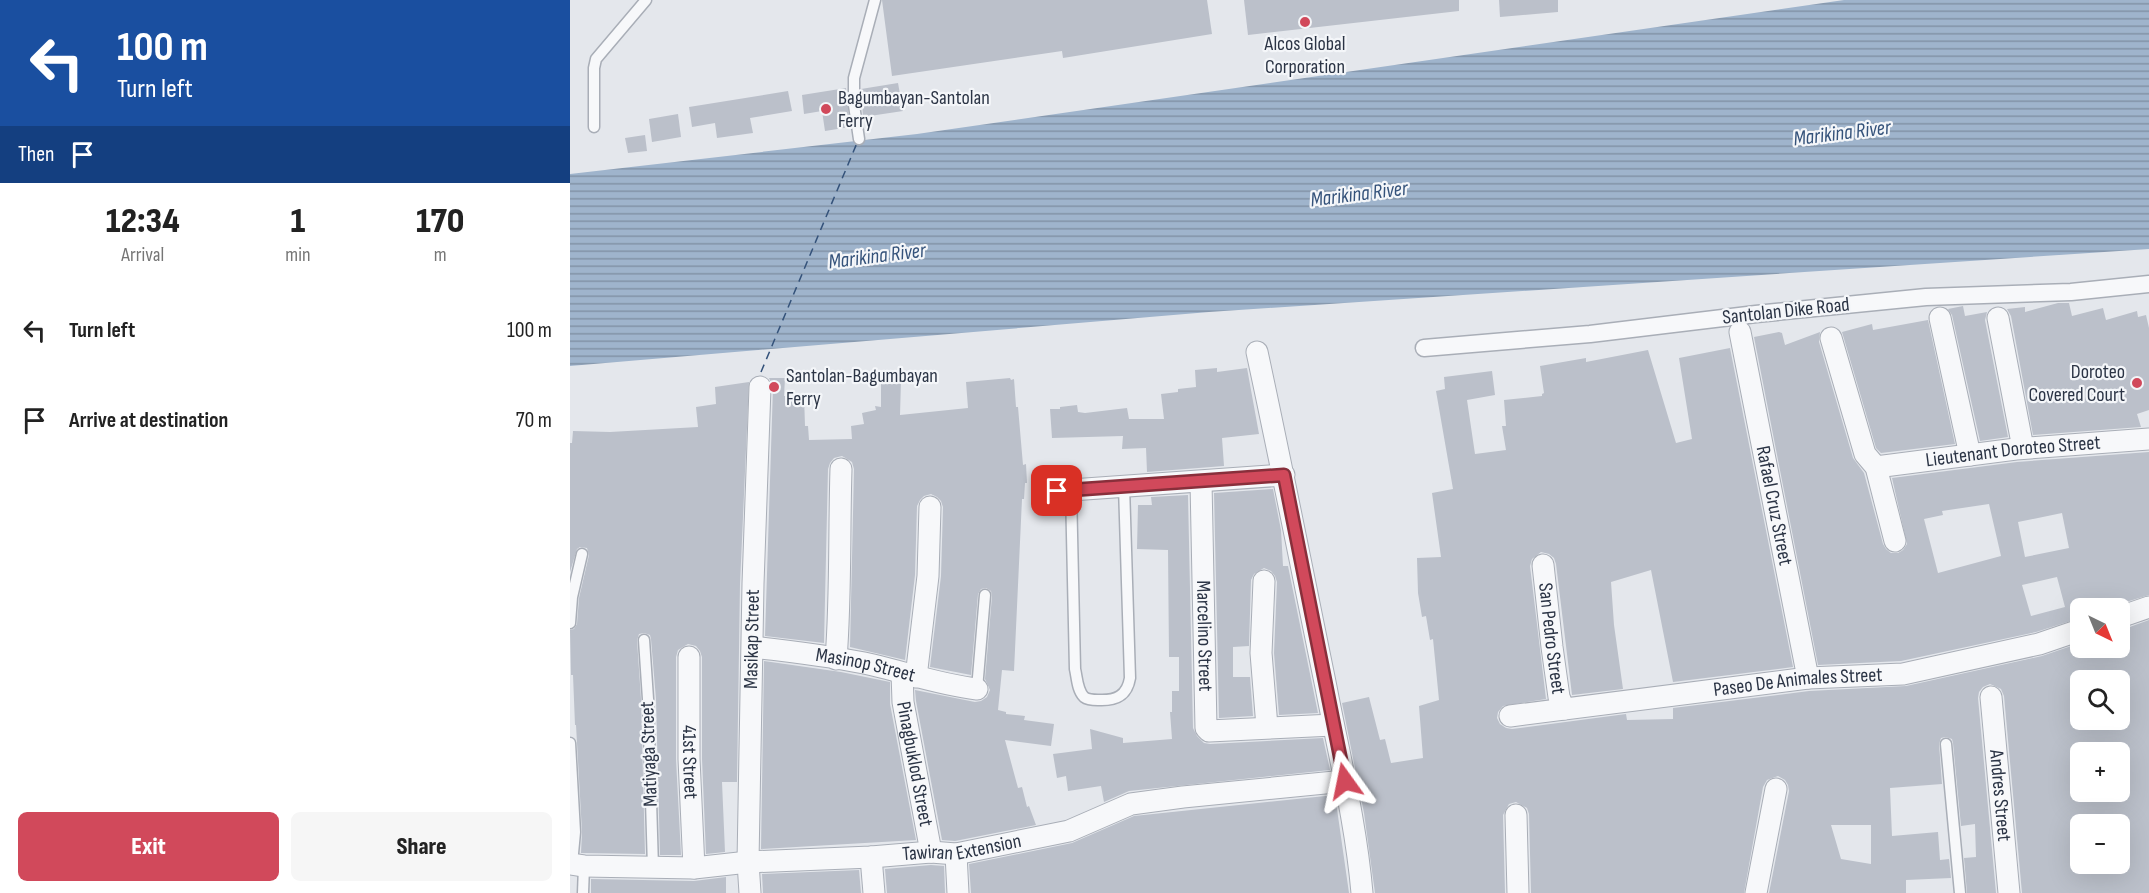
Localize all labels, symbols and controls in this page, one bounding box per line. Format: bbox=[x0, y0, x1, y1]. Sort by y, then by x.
marker: Alcos Global Corporation bbox=[1298, 15, 1312, 29]
text: 100 m bbox=[117, 22, 208, 73]
icon: left bbox=[18, 24, 96, 102]
place label: Alcos Global Corporation bbox=[1264, 32, 1345, 79]
text: Turn left bbox=[117, 73, 193, 105]
place label: Bagumbayan-Santolan Ferry bbox=[838, 86, 990, 133]
marker: Bagumbayan-Santolan Ferry bbox=[819, 102, 833, 116]
water label: Marikina River bbox=[1792, 114, 1893, 151]
icon: arrive bbox=[66, 138, 99, 171]
text: Then bbox=[18, 141, 54, 168]
water label: Marikina River bbox=[1309, 175, 1410, 212]
text: 12:34 bbox=[106, 200, 180, 243]
text: 1 bbox=[291, 200, 305, 243]
text: 170 bbox=[416, 200, 464, 243]
water label: Marikina River bbox=[827, 237, 928, 274]
text: Arrival bbox=[121, 243, 164, 267]
text: min bbox=[285, 243, 310, 267]
text: m bbox=[434, 243, 447, 267]
street label: Santolan Dike Road bbox=[1721, 292, 1851, 330]
icon: left bbox=[18, 314, 51, 347]
text: Turn left bbox=[69, 317, 135, 344]
text: 100 m bbox=[507, 317, 552, 344]
place label: Doroteo Covered Court bbox=[2028, 360, 2125, 407]
place label: Santolan-Bagumbayan Ferry bbox=[786, 364, 938, 411]
marker: Doroteo Covered Court bbox=[2130, 376, 2144, 390]
marker: Santolan-Bagumbayan Ferry bbox=[767, 380, 781, 394]
icon: arrive bbox=[18, 404, 51, 437]
text: Arrive at destination bbox=[69, 407, 228, 434]
text: 70 m bbox=[516, 407, 552, 434]
street label: Lieutenant Doroteo Street bbox=[1924, 431, 2101, 472]
street label: Rafael Cruz Street bbox=[1751, 444, 1798, 567]
pin bbox=[1031, 465, 1082, 516]
icon: arrive bbox=[1040, 474, 1073, 507]
street label: Marcelino Street bbox=[1191, 580, 1217, 692]
street label: San Pedro Street bbox=[1533, 582, 1570, 696]
street label: Masikap Street bbox=[739, 589, 765, 689]
north arrow bbox=[2070, 598, 2130, 658]
map controls bbox=[2070, 598, 2130, 874]
street label: Masinop Street bbox=[814, 643, 918, 688]
street label: Paseo De Animales Street bbox=[1712, 663, 1883, 702]
button: search bbox=[2070, 670, 2130, 730]
street label: Pinagbuklod Street bbox=[891, 699, 938, 828]
street label: Matiyaga Street bbox=[635, 701, 663, 807]
street label: 41st Street bbox=[677, 725, 703, 800]
button: + bbox=[2070, 742, 2130, 802]
street label: Andres Street bbox=[1984, 748, 2016, 842]
position arrow bbox=[1313, 749, 1377, 813]
button: Exit bbox=[18, 812, 279, 881]
button: Share bbox=[291, 812, 552, 881]
button: − bbox=[2070, 814, 2130, 874]
street label: Tawiran Extension bbox=[901, 829, 1023, 866]

